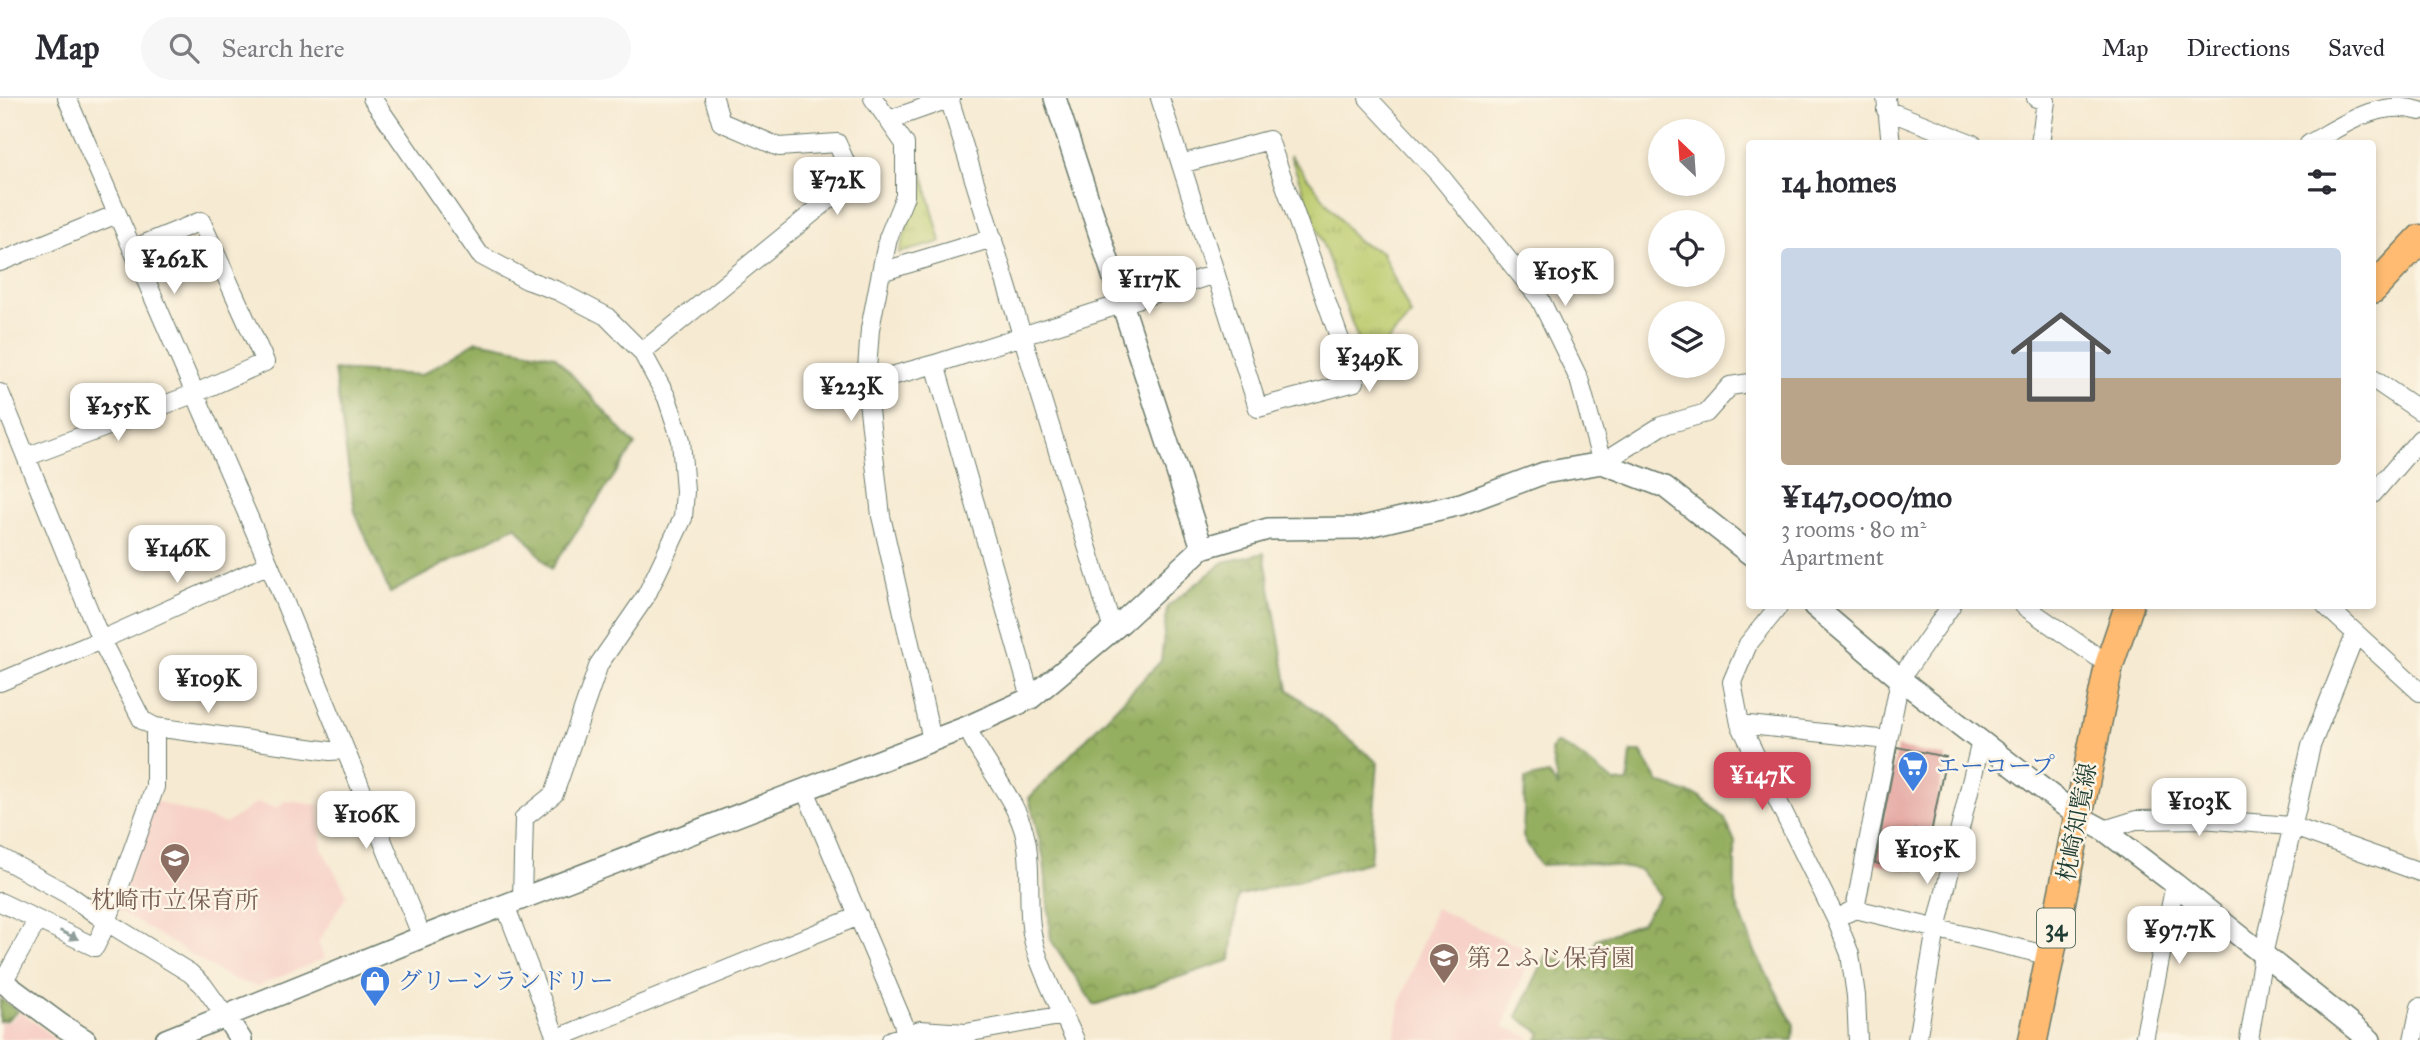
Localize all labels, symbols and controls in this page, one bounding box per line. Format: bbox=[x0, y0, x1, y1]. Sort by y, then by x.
search box bbox=[141, 17, 631, 80]
text: Map bbox=[35, 28, 99, 68]
icon: search bbox=[165, 29, 203, 67]
text: Search here bbox=[221, 32, 345, 64]
text: Map bbox=[2102, 33, 2149, 63]
text: Directions bbox=[2187, 33, 2290, 63]
text: Saved bbox=[2328, 33, 2385, 63]
north arrow bbox=[1648, 119, 1726, 196]
map controls bbox=[1648, 119, 1725, 378]
pin: ¥72K bbox=[796, 158, 878, 217]
icon: filters bbox=[2303, 163, 2341, 201]
text: 14 homes bbox=[1781, 164, 1896, 200]
text: ¥72K bbox=[809, 166, 865, 194]
button: locate bbox=[1648, 210, 1725, 287]
pin: ¥262K bbox=[125, 236, 223, 296]
text: ¥262K bbox=[141, 245, 207, 273]
pin: ¥105K bbox=[1516, 248, 1614, 308]
pin: ¥117K bbox=[1100, 256, 1198, 316]
text: ¥105K bbox=[1533, 257, 1597, 285]
text: ¥117K bbox=[1118, 265, 1180, 293]
icon: home bbox=[1998, 294, 2124, 420]
button: layers bbox=[1648, 301, 1725, 378]
pin: ¥349K bbox=[1320, 334, 1418, 394]
text: ¥349K bbox=[1336, 343, 1402, 371]
pin: ¥223K bbox=[802, 364, 900, 423]
text: ¥223K bbox=[819, 372, 883, 400]
pin: ¥255K bbox=[69, 384, 167, 443]
text: ¥255K bbox=[86, 392, 150, 420]
text: ¥147,000/mo bbox=[1781, 479, 1952, 515]
text: 3 rooms · 80 m² bbox=[1781, 515, 1926, 543]
pin: ¥146K bbox=[128, 526, 226, 585]
text: ¥146K bbox=[144, 534, 210, 562]
text: Apartment bbox=[1781, 543, 1884, 571]
pin: ¥109K bbox=[159, 656, 257, 715]
text: ¥109K bbox=[175, 664, 241, 692]
supermarket icon: エーコープ bbox=[1896, 749, 1930, 793]
place label: エーコープ bbox=[1936, 751, 2055, 781]
pin: ¥147K bbox=[1713, 752, 1811, 812]
street label: 枕崎知覧線 bbox=[2051, 760, 2103, 884]
text: ¥147K bbox=[1730, 761, 1794, 789]
pin: ¥103K bbox=[2150, 778, 2248, 838]
text: ¥103K bbox=[2168, 787, 2231, 815]
pin: ¥106K bbox=[317, 792, 415, 851]
text: ¥106K bbox=[333, 800, 399, 828]
pin: ¥105K bbox=[1878, 826, 1976, 886]
text: ¥105K bbox=[1895, 835, 1959, 863]
school or university icon: 枕崎市立保育所 bbox=[158, 841, 192, 885]
place label: 枕崎市立保育所 bbox=[91, 885, 259, 915]
pin: ¥97.7K bbox=[2122, 906, 2236, 966]
road number: 34 bbox=[2037, 908, 2075, 948]
text: ¥97.7K bbox=[2143, 915, 2215, 943]
one-way arrow bbox=[59, 930, 80, 941]
school or university icon: 第２ふじ保育園 bbox=[1427, 941, 1461, 985]
place label: 第２ふじ保育園 bbox=[1467, 943, 1635, 973]
shop icon: グリーンランドリー bbox=[358, 964, 392, 1008]
place label: グリーンランドリー bbox=[398, 966, 614, 996]

